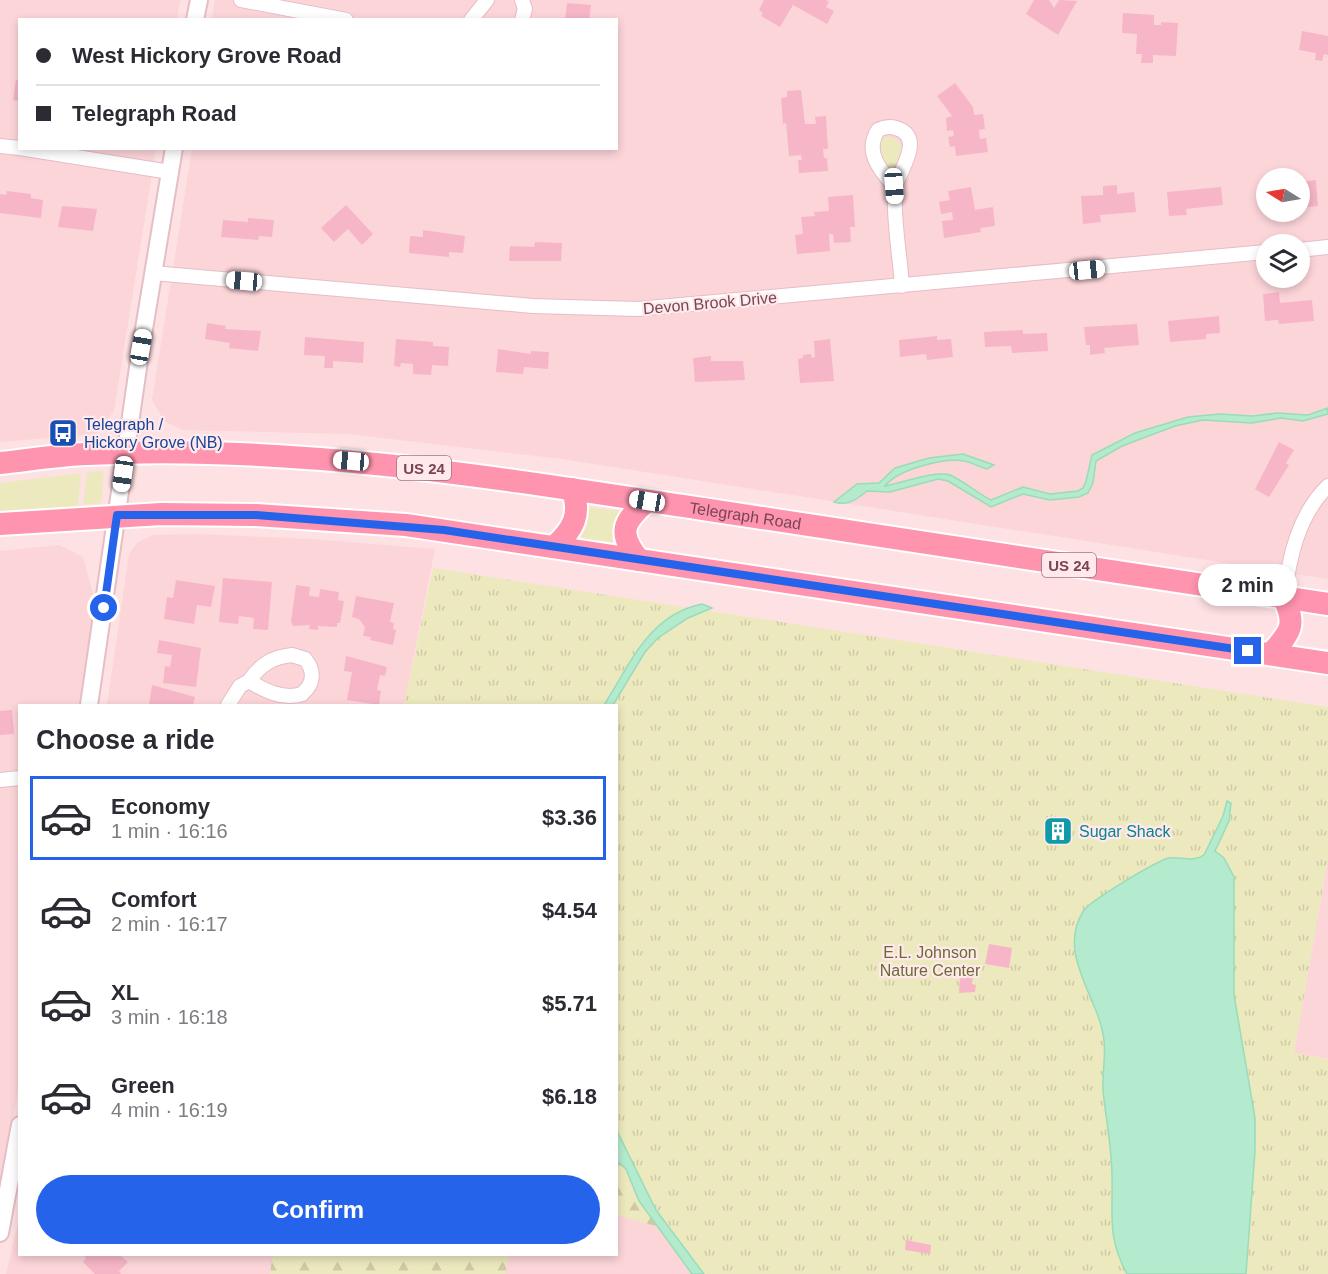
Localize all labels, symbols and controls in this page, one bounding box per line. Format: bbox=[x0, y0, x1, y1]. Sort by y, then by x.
text: West Hickory Grove Road bbox=[72, 43, 342, 68]
text: Telegraph Road bbox=[72, 101, 237, 126]
car bbox=[884, 167, 904, 205]
north arrow bbox=[1256, 168, 1310, 222]
map controls bbox=[1256, 168, 1310, 288]
button: layers bbox=[1256, 234, 1310, 288]
car bbox=[1068, 259, 1106, 281]
car bbox=[225, 270, 263, 292]
street label: Devon Brook Drive bbox=[642, 289, 778, 317]
car bbox=[129, 328, 153, 366]
place label: Telegraph / Hickory Grove (NB) bbox=[84, 416, 223, 451]
bus stop icon: Telegraph / Hickory Grove (NB) bbox=[47, 417, 79, 449]
car bbox=[332, 450, 370, 472]
car bbox=[112, 455, 134, 493]
road number: US 24 bbox=[397, 456, 451, 480]
car bbox=[628, 489, 666, 513]
street label: Telegraph Road bbox=[688, 499, 803, 532]
road number: US 24 bbox=[1042, 553, 1096, 577]
callout: 2 min bbox=[1198, 564, 1298, 606]
text: 2 min bbox=[1221, 574, 1274, 596]
route start bbox=[90, 594, 117, 621]
route end bbox=[1234, 637, 1261, 664]
text: Choose a ride bbox=[36, 725, 215, 755]
icon: car bbox=[39, 791, 93, 845]
text: Economy bbox=[111, 794, 210, 819]
text: $3.36 bbox=[542, 805, 597, 830]
building icon: Sugar Shack bbox=[1042, 815, 1074, 847]
text: 1 min · 16:16 bbox=[111, 820, 228, 842]
place label: Sugar Shack bbox=[1079, 823, 1172, 840]
icon: car bbox=[39, 884, 93, 938]
text: Comfort bbox=[111, 887, 197, 912]
text: $4.54 bbox=[542, 898, 597, 923]
text: 2 min · 16:17 bbox=[111, 913, 228, 935]
park label: E.L. Johnson Nature Center bbox=[880, 944, 981, 979]
icon: car bbox=[39, 977, 93, 1031]
text: XL bbox=[111, 980, 139, 1005]
text: $5.71 bbox=[542, 991, 597, 1016]
text: 3 min · 16:18 bbox=[111, 1006, 228, 1028]
icon: car bbox=[39, 1070, 93, 1124]
text: Green bbox=[111, 1073, 175, 1098]
text: $6.18 bbox=[542, 1084, 597, 1109]
text: 4 min · 16:19 bbox=[111, 1099, 228, 1121]
button: Confirm bbox=[36, 1175, 600, 1244]

